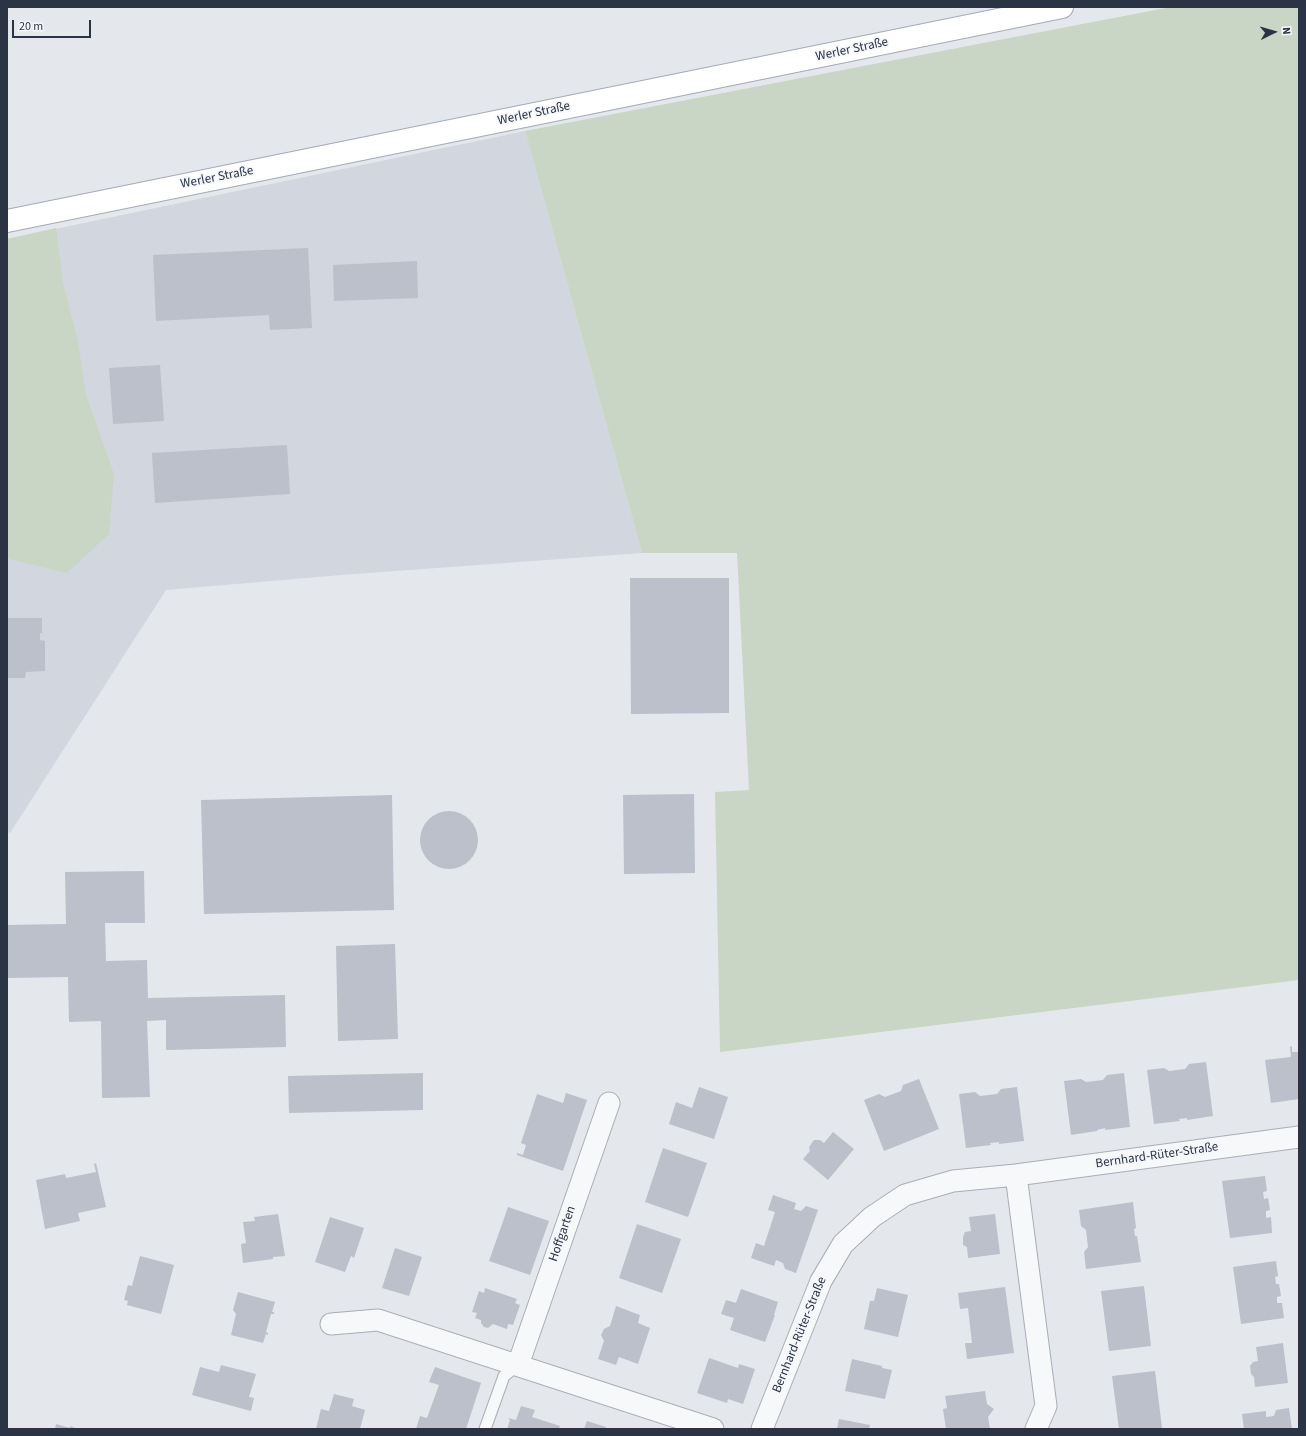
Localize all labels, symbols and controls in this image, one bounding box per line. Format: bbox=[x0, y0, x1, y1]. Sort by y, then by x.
scale bar bbox=[14, 12, 93, 38]
north arrow bbox=[1254, 12, 1294, 52]
text: 20 m bbox=[19, 18, 43, 35]
text: N bbox=[1279, 27, 1294, 35]
street label: Werler Straße bbox=[814, 35, 890, 65]
street label: Werler Straße bbox=[496, 99, 572, 129]
street label: Werler Straße bbox=[179, 163, 255, 193]
street label: Bernhard-Rüter-Straße bbox=[1095, 1140, 1219, 1172]
street label: Hoffgarten bbox=[546, 1204, 580, 1264]
street label: Bernhard-Rüter-Straße bbox=[770, 1275, 830, 1395]

